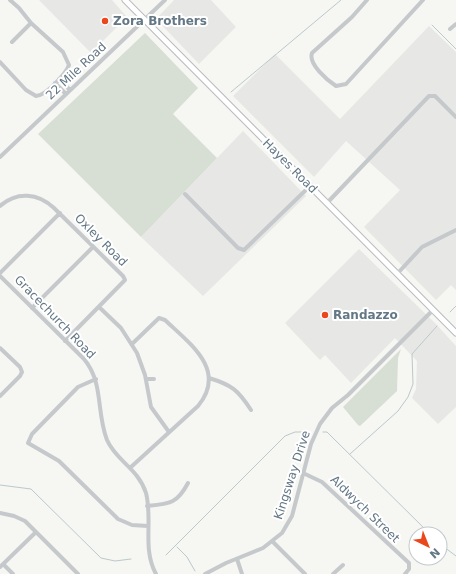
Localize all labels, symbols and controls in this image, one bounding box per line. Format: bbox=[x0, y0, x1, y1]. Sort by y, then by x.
place label: Zora Brothers bbox=[113, 14, 207, 28]
marker: Zora Brothers bbox=[100, 16, 110, 26]
street label: 22 Mile Road bbox=[43, 39, 109, 103]
street label: Hayes Road bbox=[260, 136, 320, 196]
street label: Oxley Road bbox=[72, 211, 130, 269]
street label: Gracechurch Road bbox=[12, 273, 98, 361]
place label: Randazzo bbox=[333, 308, 398, 322]
marker: Randazzo bbox=[320, 310, 330, 320]
street label: Kingsway Drive bbox=[271, 429, 313, 521]
street label: Aldwych Street bbox=[328, 473, 403, 546]
north arrow bbox=[408, 526, 448, 566]
text: N bbox=[427, 545, 442, 561]

